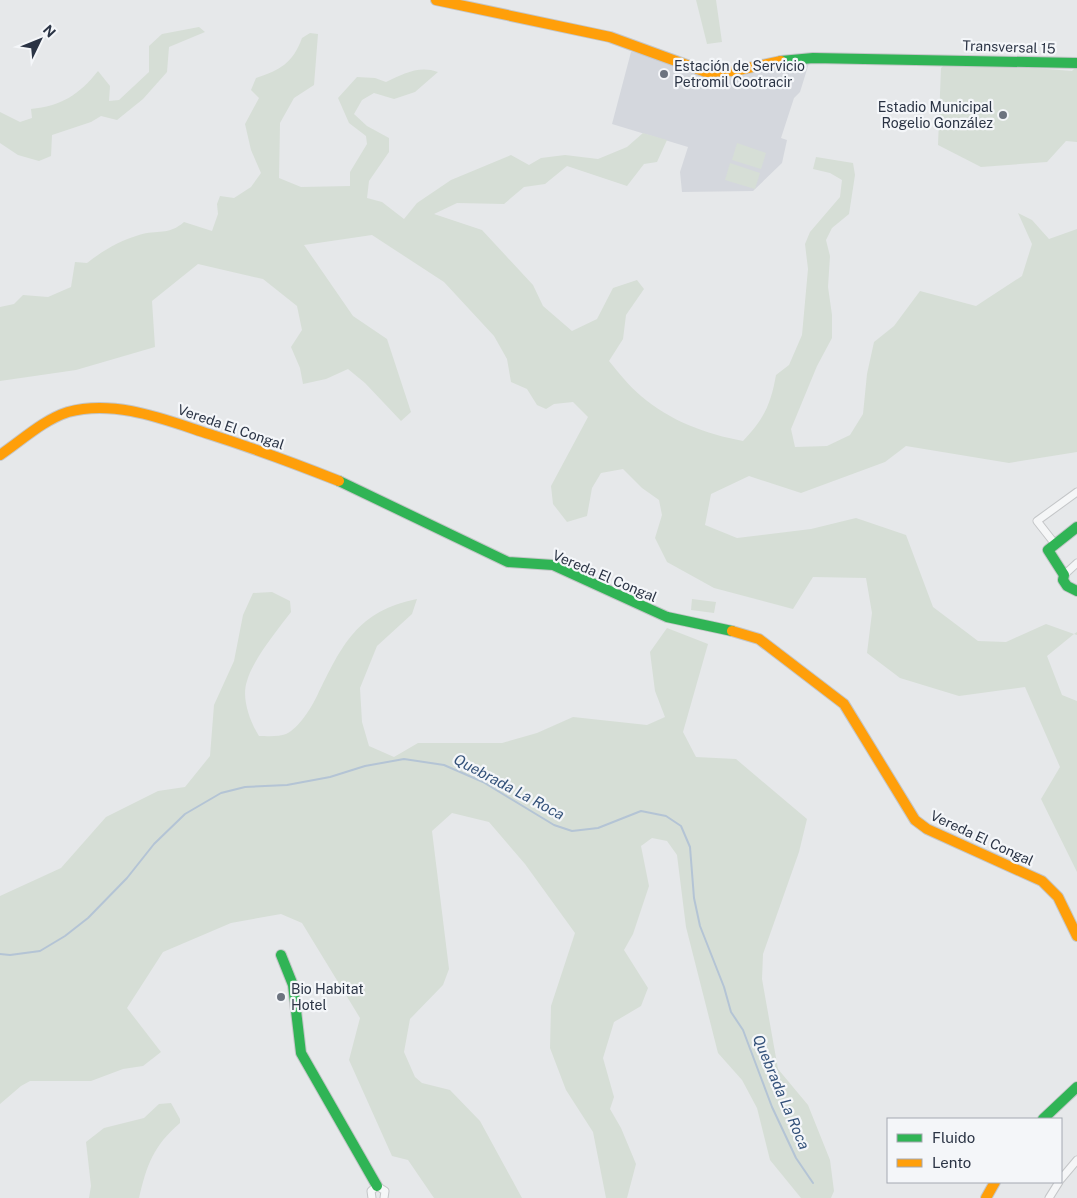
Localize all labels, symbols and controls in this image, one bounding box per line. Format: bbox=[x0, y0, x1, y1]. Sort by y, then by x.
north arrow bbox=[15, 15, 65, 65]
text: N bbox=[40, 22, 59, 41]
street label: Transversal 15 bbox=[962, 37, 1056, 57]
place label: Estación de Servicio Petromil Cootracir bbox=[674, 58, 805, 90]
marker: Estación de Servicio Petromil Cootracir bbox=[658, 68, 670, 80]
place label: Estadio Municipal Rogelio González bbox=[878, 99, 993, 131]
marker: Estadio Municipal Rogelio González bbox=[997, 109, 1009, 121]
street label: Vereda El Congal bbox=[176, 401, 286, 453]
street label: Vereda El Congal bbox=[550, 547, 660, 605]
water label: Quebrada La Roca bbox=[451, 750, 567, 823]
street label: Vereda El Congal bbox=[928, 807, 1036, 869]
place label: Bio Habitat Hotel bbox=[291, 981, 364, 1013]
marker: Bio Habitat Hotel bbox=[275, 991, 287, 1003]
water label: Quebrada La Roca bbox=[750, 1032, 813, 1152]
legend bbox=[887, 1118, 1062, 1183]
text: Fluido bbox=[932, 1129, 975, 1146]
text: Lento bbox=[932, 1154, 971, 1171]

